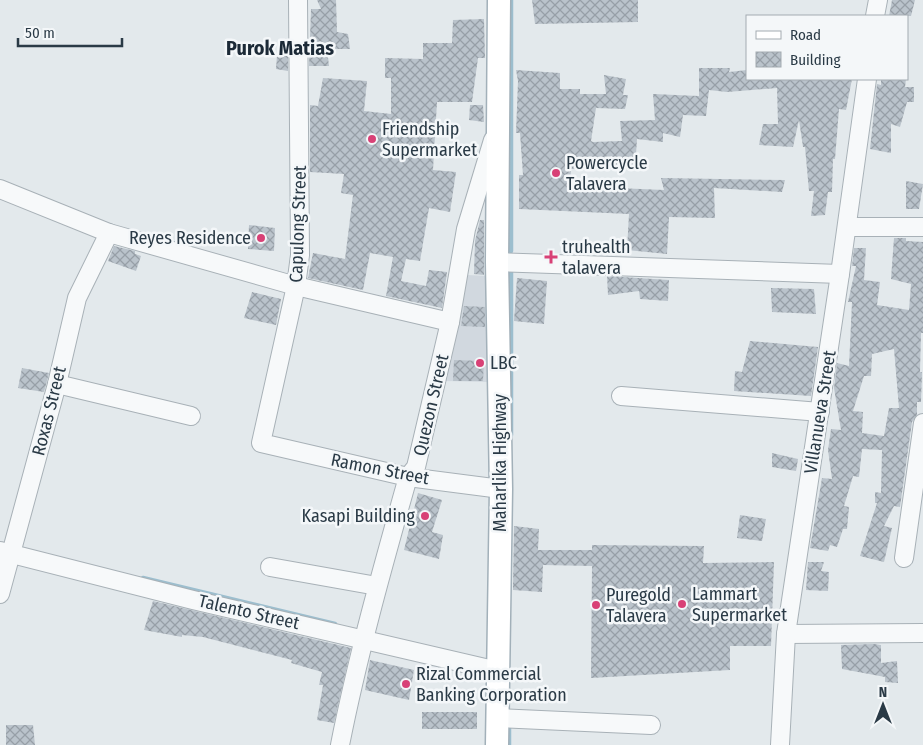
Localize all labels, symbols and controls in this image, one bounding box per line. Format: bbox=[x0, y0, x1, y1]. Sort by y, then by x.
scale bar bbox=[18, 15, 121, 47]
legend bbox=[746, 15, 908, 80]
text: 50 m bbox=[25, 24, 55, 42]
text: Road bbox=[790, 26, 821, 44]
district label: Purok Matias bbox=[226, 36, 334, 60]
text: Building bbox=[790, 51, 841, 69]
place label: Friendship Supermarket bbox=[382, 118, 477, 161]
marker: Friendship Supermarket bbox=[366, 133, 378, 145]
place label: Powercycle Talavera bbox=[566, 152, 648, 195]
street label: Capulong Street bbox=[285, 165, 311, 283]
marker: Powercycle Talavera bbox=[550, 167, 562, 179]
place label: Reyes Residence bbox=[129, 227, 251, 249]
marker: Reyes Residence bbox=[255, 232, 267, 244]
place label: truhealth talavera bbox=[562, 236, 631, 279]
marker: truhealth talavera bbox=[544, 250, 558, 264]
street label: Villanueva Street bbox=[799, 349, 841, 475]
street label: Quezon Street bbox=[409, 352, 453, 458]
place label: LBC bbox=[490, 352, 517, 374]
marker: LBC bbox=[474, 357, 486, 369]
street label: Roxas Street bbox=[27, 364, 71, 458]
street label: Maharlika Highway bbox=[489, 394, 511, 532]
street label: Ramon Street bbox=[329, 449, 431, 489]
place label: Kasapi Building bbox=[302, 505, 416, 527]
marker: Kasapi Building bbox=[419, 510, 431, 522]
place label: Lammart Supermarket bbox=[692, 583, 787, 626]
place label: Puregold Talavera bbox=[606, 584, 671, 627]
street label: Talento Street bbox=[196, 590, 302, 634]
marker: Lammart Supermarket bbox=[676, 598, 688, 610]
marker: Puregold Talavera bbox=[590, 599, 602, 611]
place label: Rizal Commercial Banking Corporation bbox=[416, 663, 567, 706]
marker: Rizal Commercial Banking Corporation bbox=[400, 678, 412, 690]
north arrow bbox=[858, 680, 908, 730]
text: N bbox=[879, 684, 887, 701]

